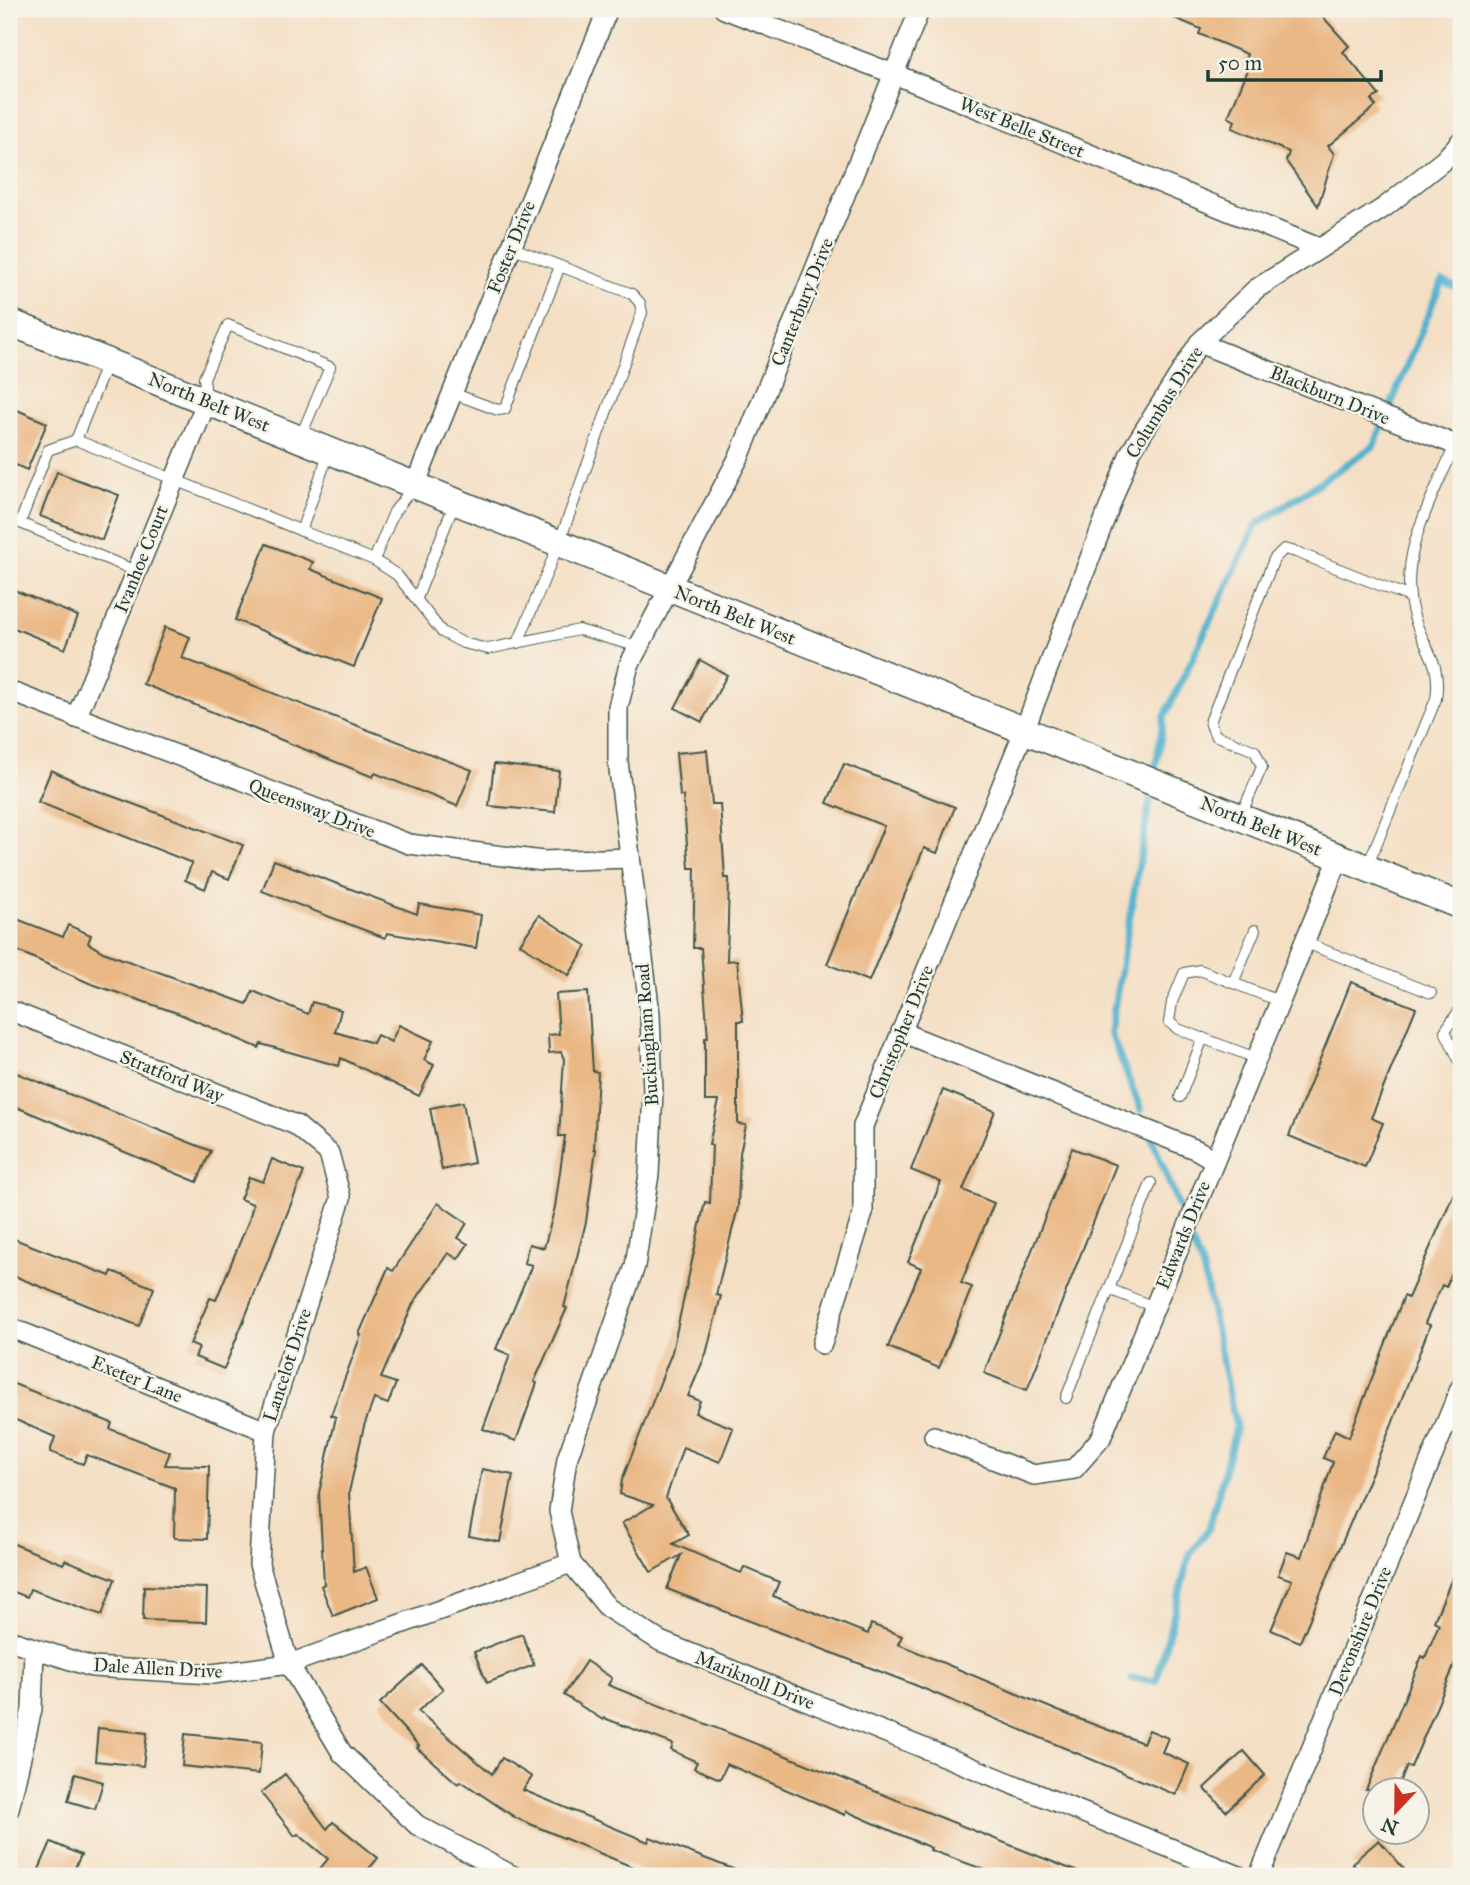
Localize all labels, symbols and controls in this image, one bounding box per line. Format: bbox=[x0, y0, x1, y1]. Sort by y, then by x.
scale bar bbox=[1208, 38, 1381, 82]
text: 50 m bbox=[1218, 50, 1263, 76]
street label: West Belle Street bbox=[956, 91, 1088, 163]
street label: Foster Drive bbox=[482, 197, 540, 297]
street label: Canterbury Drive bbox=[766, 234, 838, 369]
street label: Columbus Drive bbox=[1120, 342, 1208, 462]
street label: Blackburn Drive bbox=[1267, 360, 1393, 430]
street label: North Belt West bbox=[145, 367, 273, 437]
street label: Ivanhoe Court bbox=[109, 502, 173, 616]
street label: North Belt West bbox=[671, 580, 799, 650]
street label: Queensway Drive bbox=[245, 773, 379, 843]
street label: North Belt West bbox=[1197, 791, 1325, 861]
street label: Buckingham Road bbox=[631, 962, 664, 1107]
street label: Christopher Drive bbox=[864, 962, 938, 1102]
street label: Stratford Way bbox=[117, 1045, 228, 1108]
street label: Edwards Drive bbox=[1151, 1177, 1215, 1293]
street label: Lancelot Drive bbox=[258, 1305, 316, 1425]
street label: Exeter Lane bbox=[88, 1350, 186, 1408]
street label: Devonshire Drive bbox=[1324, 1563, 1396, 1699]
street label: Mariknoll Drive bbox=[692, 1646, 818, 1714]
street label: Dale Allen Drive bbox=[93, 1653, 223, 1683]
north arrow bbox=[1362, 1776, 1432, 1846]
text: N bbox=[1378, 1813, 1402, 1840]

